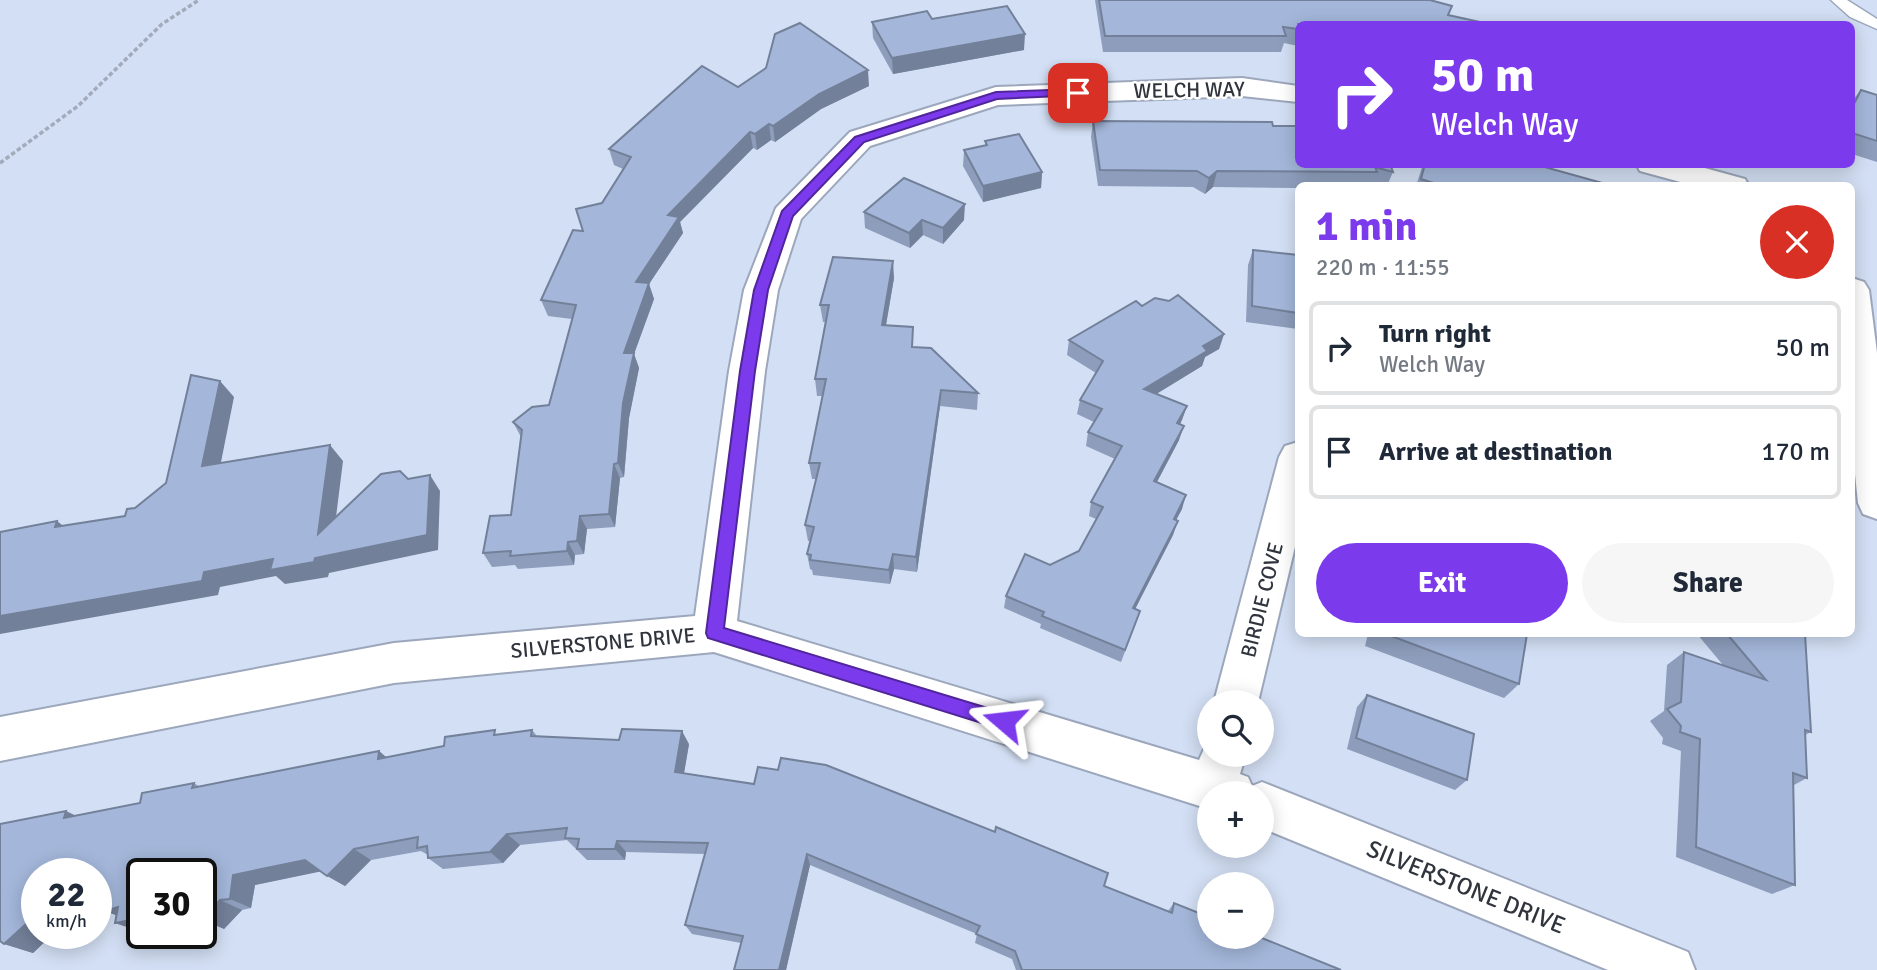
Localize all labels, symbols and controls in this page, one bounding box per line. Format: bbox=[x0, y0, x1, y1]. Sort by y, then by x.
text: 50 m bbox=[1431, 45, 1534, 105]
icon: right bbox=[1316, 49, 1407, 140]
pin bbox=[1048, 63, 1108, 123]
icon: arrive bbox=[1059, 74, 1097, 112]
street label: WELCH WAY bbox=[1133, 76, 1245, 104]
text: Welch Way bbox=[1431, 105, 1578, 144]
text: 1 min bbox=[1316, 201, 1417, 252]
button: close bbox=[1760, 205, 1834, 279]
text: 220 m · 11:55 bbox=[1316, 253, 1450, 282]
text: Turn right bbox=[1379, 318, 1491, 350]
icon: right bbox=[1320, 329, 1358, 367]
text: 50 m bbox=[1775, 332, 1830, 364]
text: Welch Way bbox=[1379, 350, 1485, 379]
icon: arrive bbox=[1320, 433, 1358, 471]
text: Arrive at destination bbox=[1379, 436, 1612, 468]
text: 170 m bbox=[1761, 436, 1830, 468]
street label: BIRDIE COVE bbox=[1235, 540, 1289, 660]
button: Exit bbox=[1316, 543, 1568, 623]
button: Share bbox=[1582, 543, 1834, 623]
street label: SILVERSTONE DRIVE bbox=[510, 622, 696, 664]
position arrow bbox=[967, 684, 1041, 758]
map controls bbox=[1197, 690, 1274, 949]
button: search bbox=[1197, 690, 1274, 767]
button: + bbox=[1197, 781, 1274, 858]
street label: SILVERSTONE DRIVE bbox=[1362, 833, 1570, 941]
speed limit sign: 30 bbox=[126, 858, 217, 949]
button: − bbox=[1197, 872, 1274, 949]
text: 22 bbox=[48, 873, 85, 916]
text: km/h bbox=[46, 910, 87, 932]

